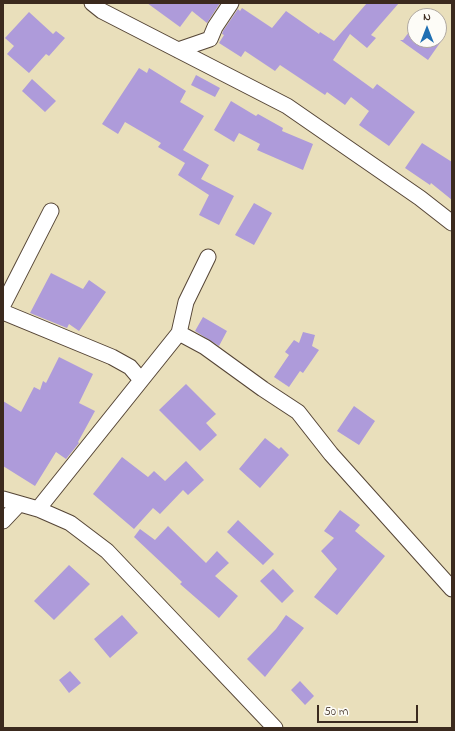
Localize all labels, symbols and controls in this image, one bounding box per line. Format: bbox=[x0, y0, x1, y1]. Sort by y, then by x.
north arrow bbox=[407, 8, 447, 48]
text: N bbox=[423, 9, 431, 25]
scale bar bbox=[319, 697, 420, 723]
text: 50 m bbox=[324, 703, 348, 721]

